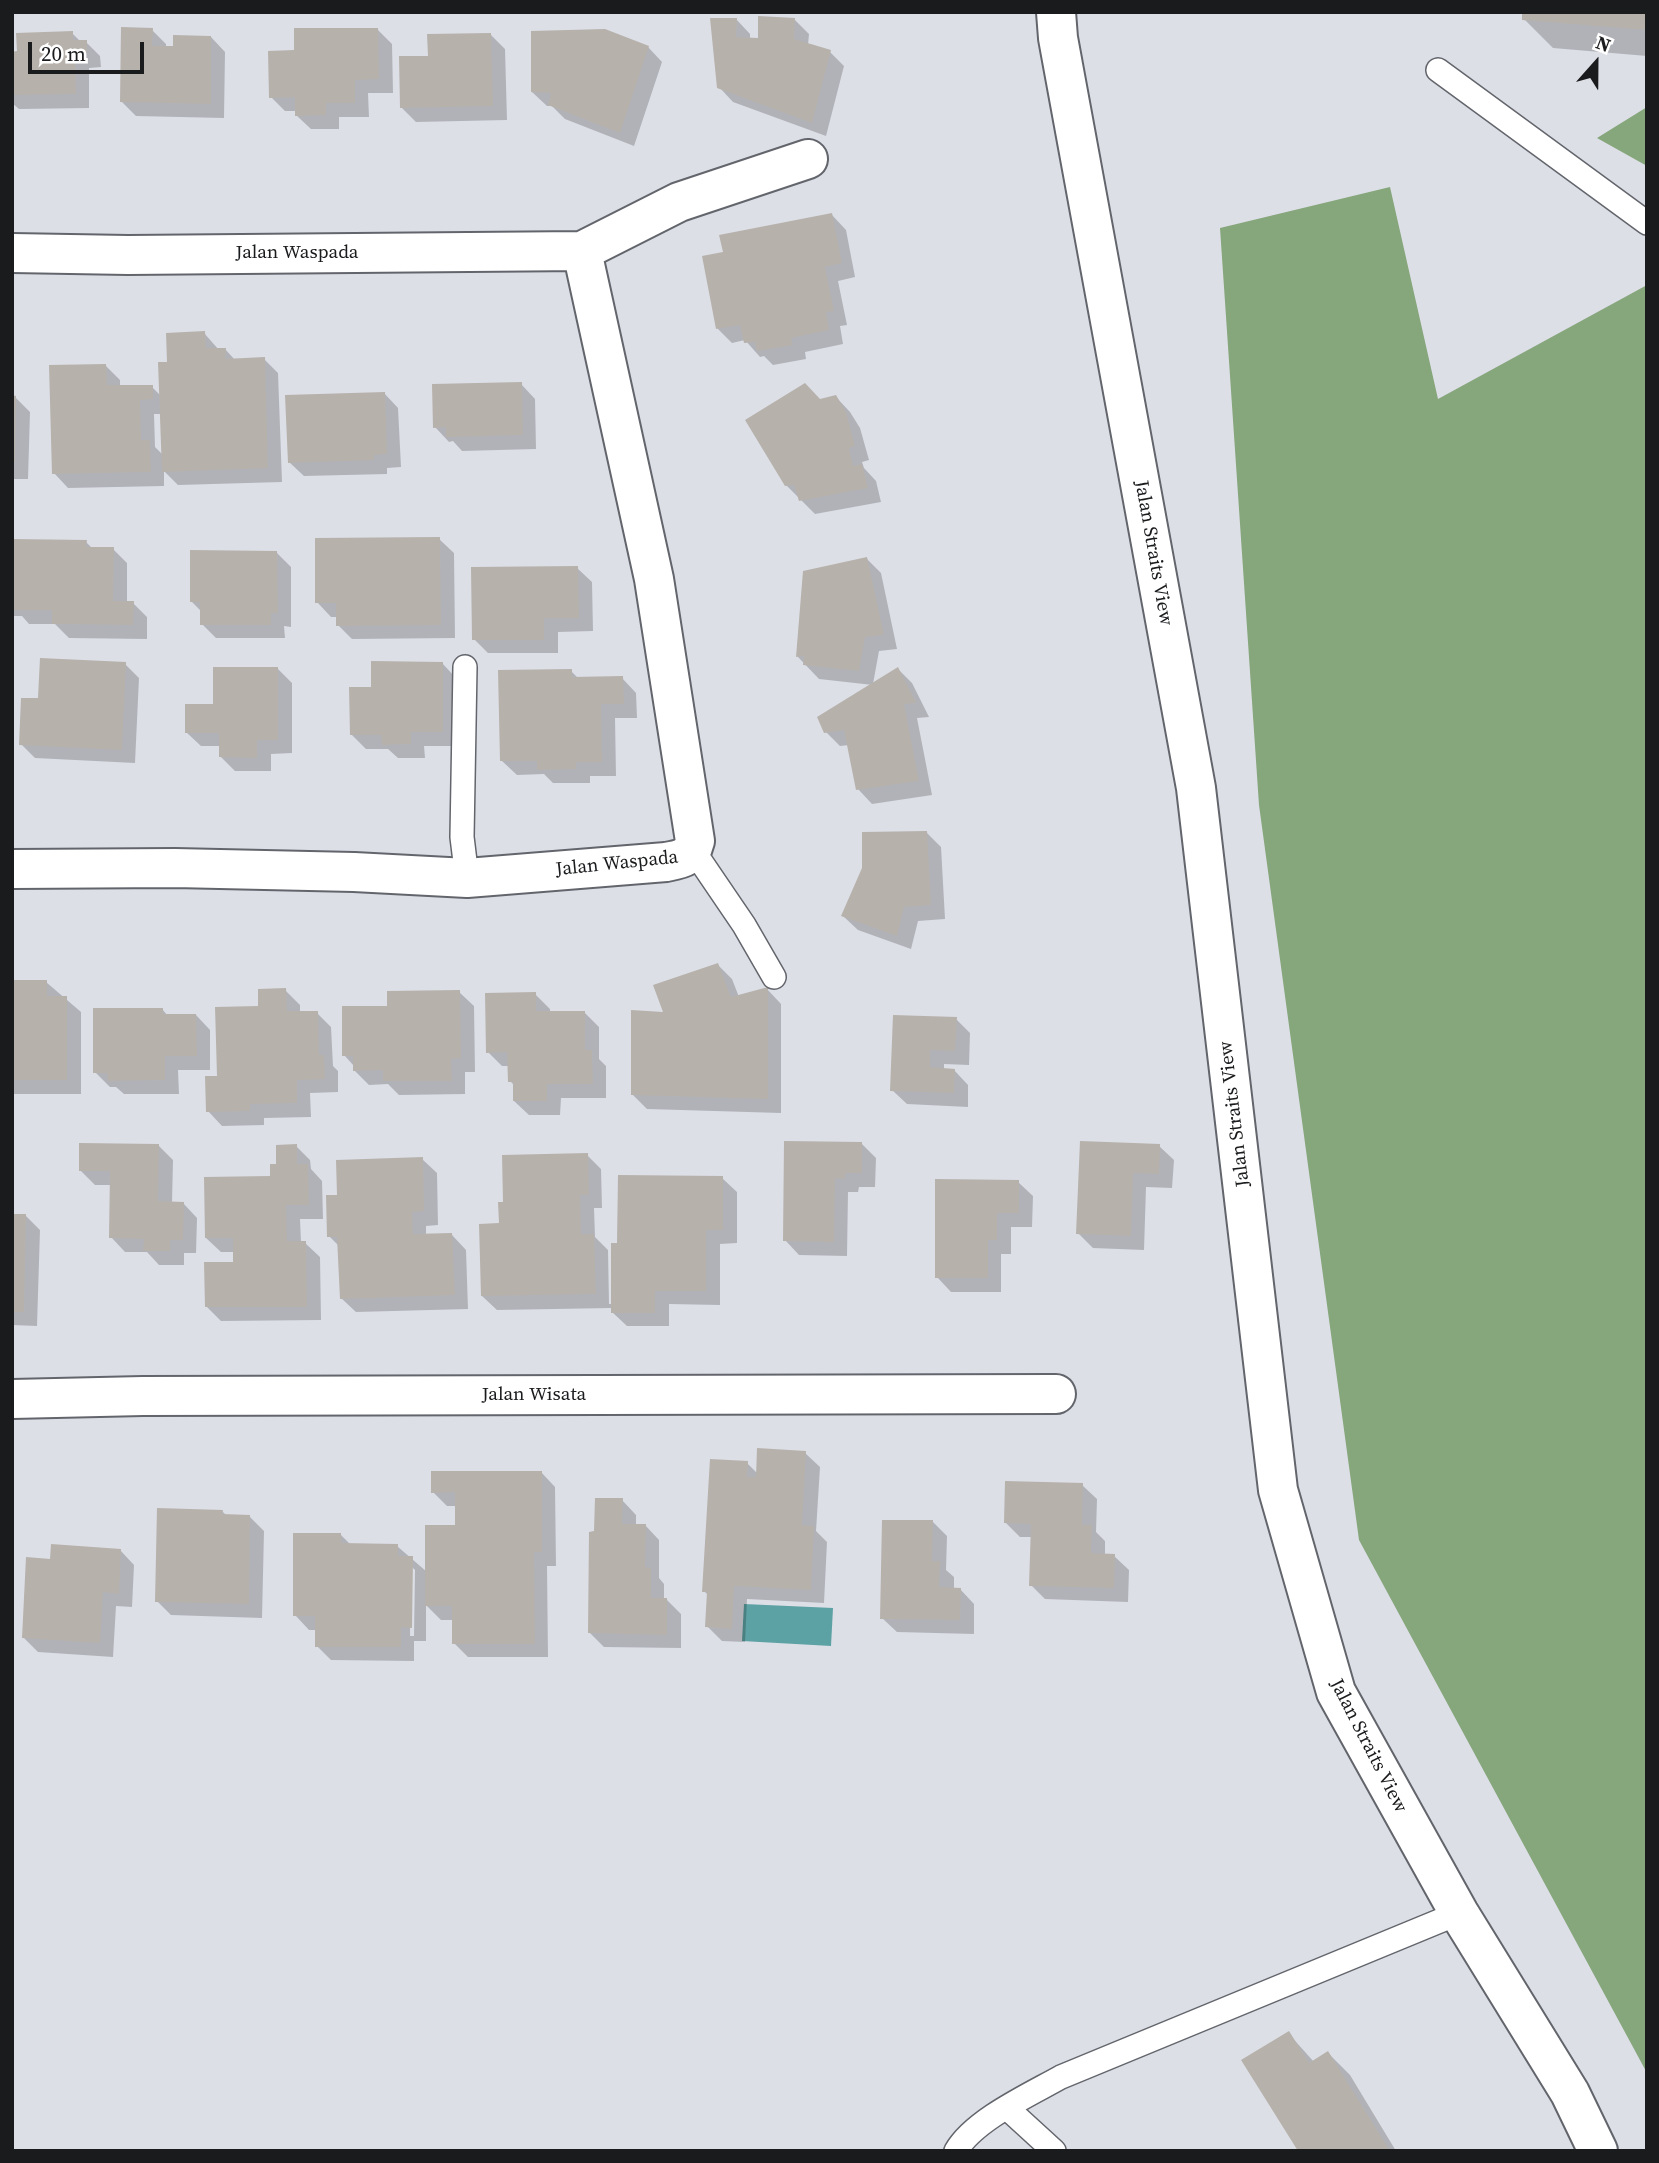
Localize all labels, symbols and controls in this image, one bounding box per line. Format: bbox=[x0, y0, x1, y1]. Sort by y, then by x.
scale bar bbox=[32, 28, 147, 72]
north arrow bbox=[1561, 28, 1631, 98]
text: N bbox=[1592, 29, 1615, 58]
text: 20 m bbox=[41, 39, 86, 68]
street label: Jalan Waspada bbox=[236, 242, 358, 264]
street label: Jalan Straits View bbox=[1129, 479, 1177, 627]
street label: Jalan Waspada bbox=[555, 846, 679, 882]
street label: Jalan Straits View bbox=[1215, 1040, 1255, 1188]
street label: Jalan Wisata bbox=[482, 1384, 586, 1406]
street label: Jalan Straits View bbox=[1324, 1675, 1412, 1817]

